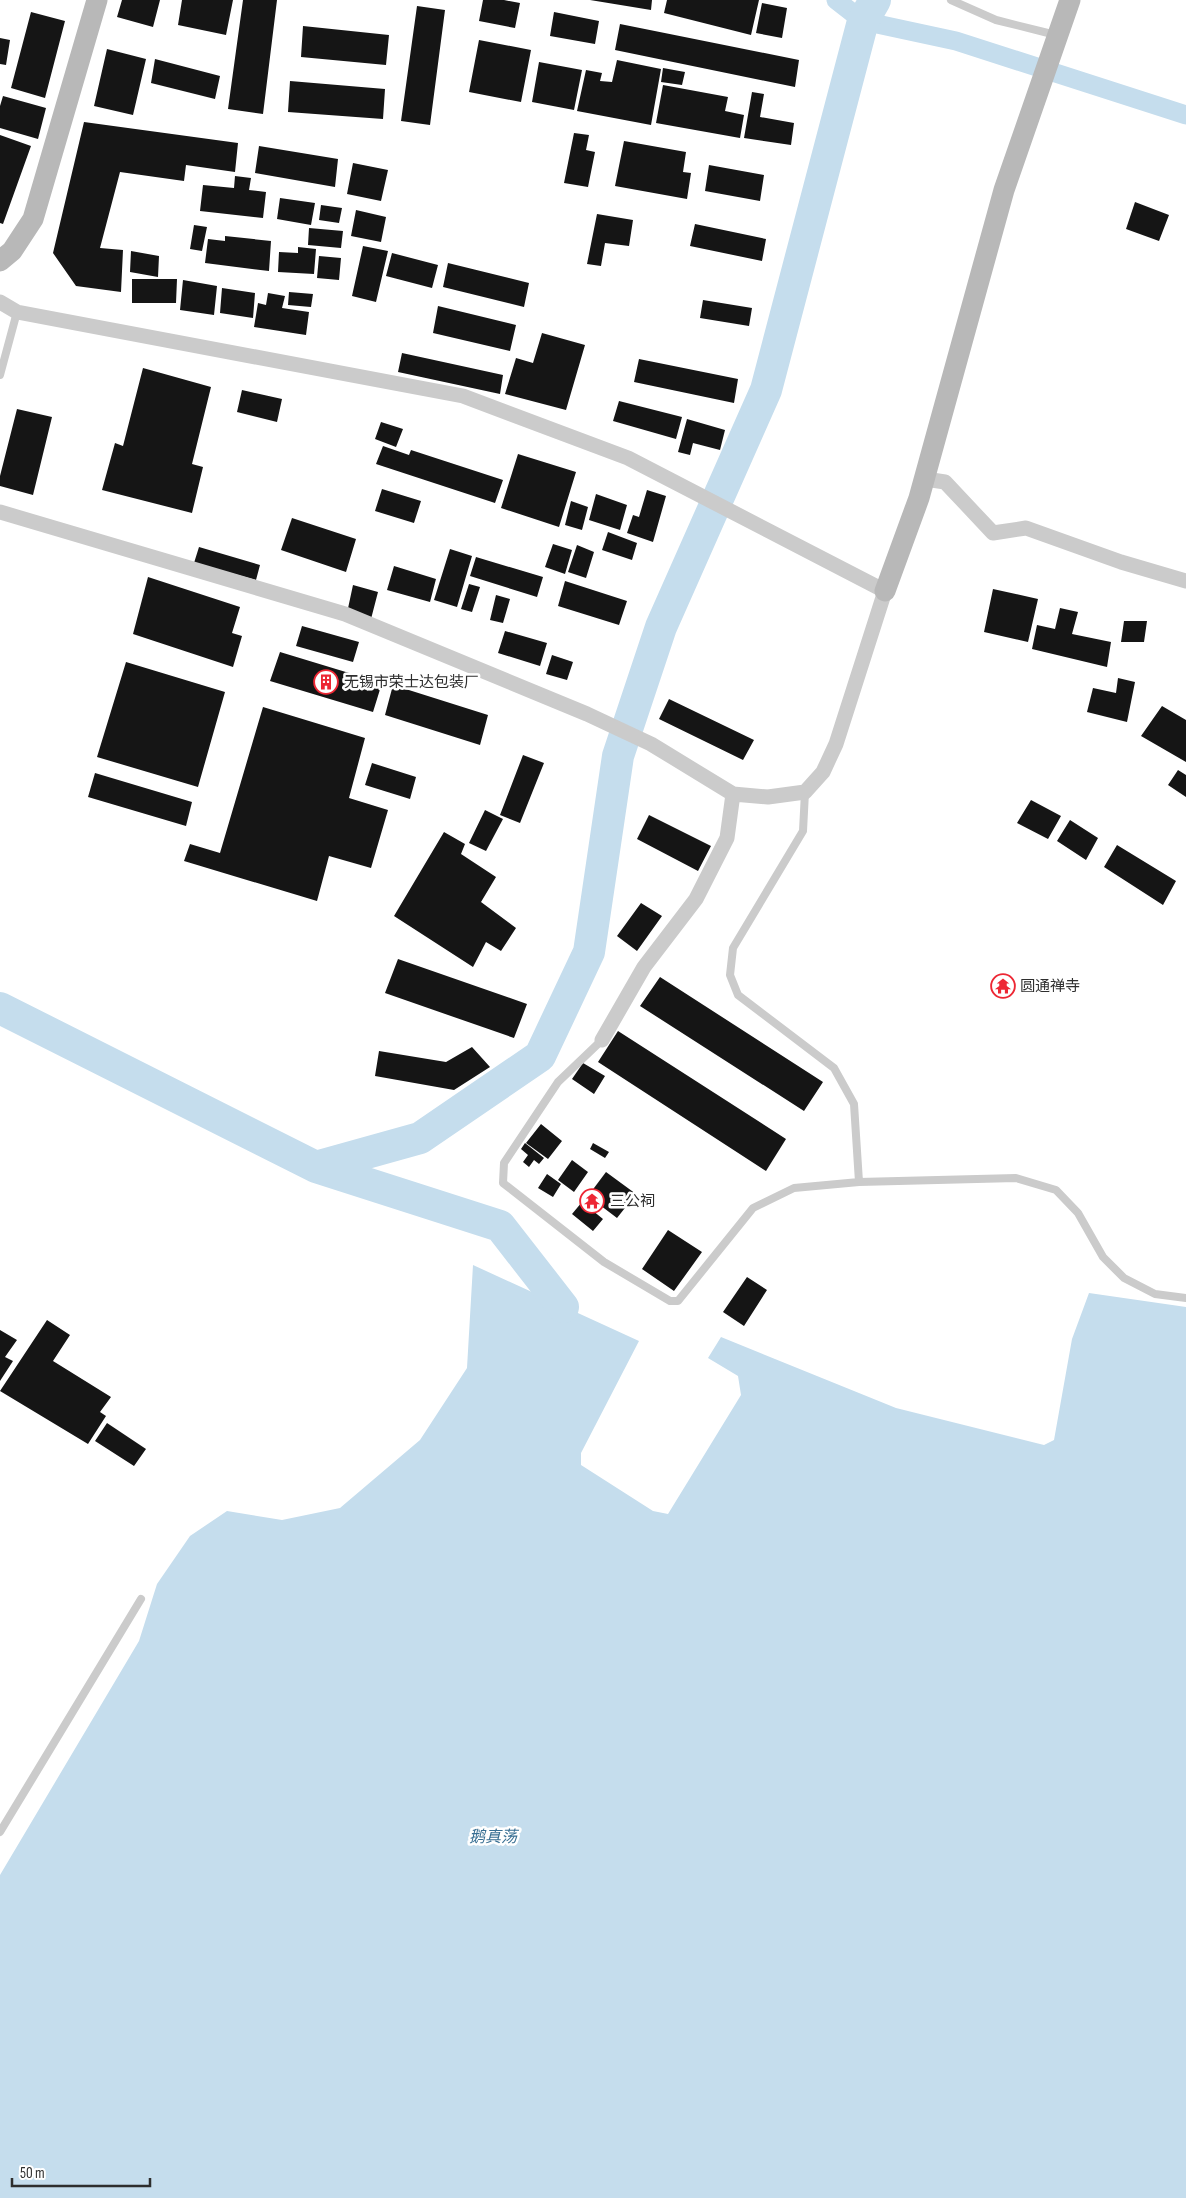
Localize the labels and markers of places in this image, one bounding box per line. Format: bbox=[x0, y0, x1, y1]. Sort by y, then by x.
building icon: 无锡市荣士达包装厂 bbox=[313, 669, 339, 695]
place label: 无锡市荣士达包装厂 bbox=[344, 673, 479, 692]
temple icon: 圆通禅寺 bbox=[990, 973, 1016, 999]
place label: 圆通禅寺 bbox=[1020, 977, 1080, 996]
temple icon: 三公祠 bbox=[579, 1188, 605, 1214]
place label: 三公祠 bbox=[610, 1192, 655, 1211]

